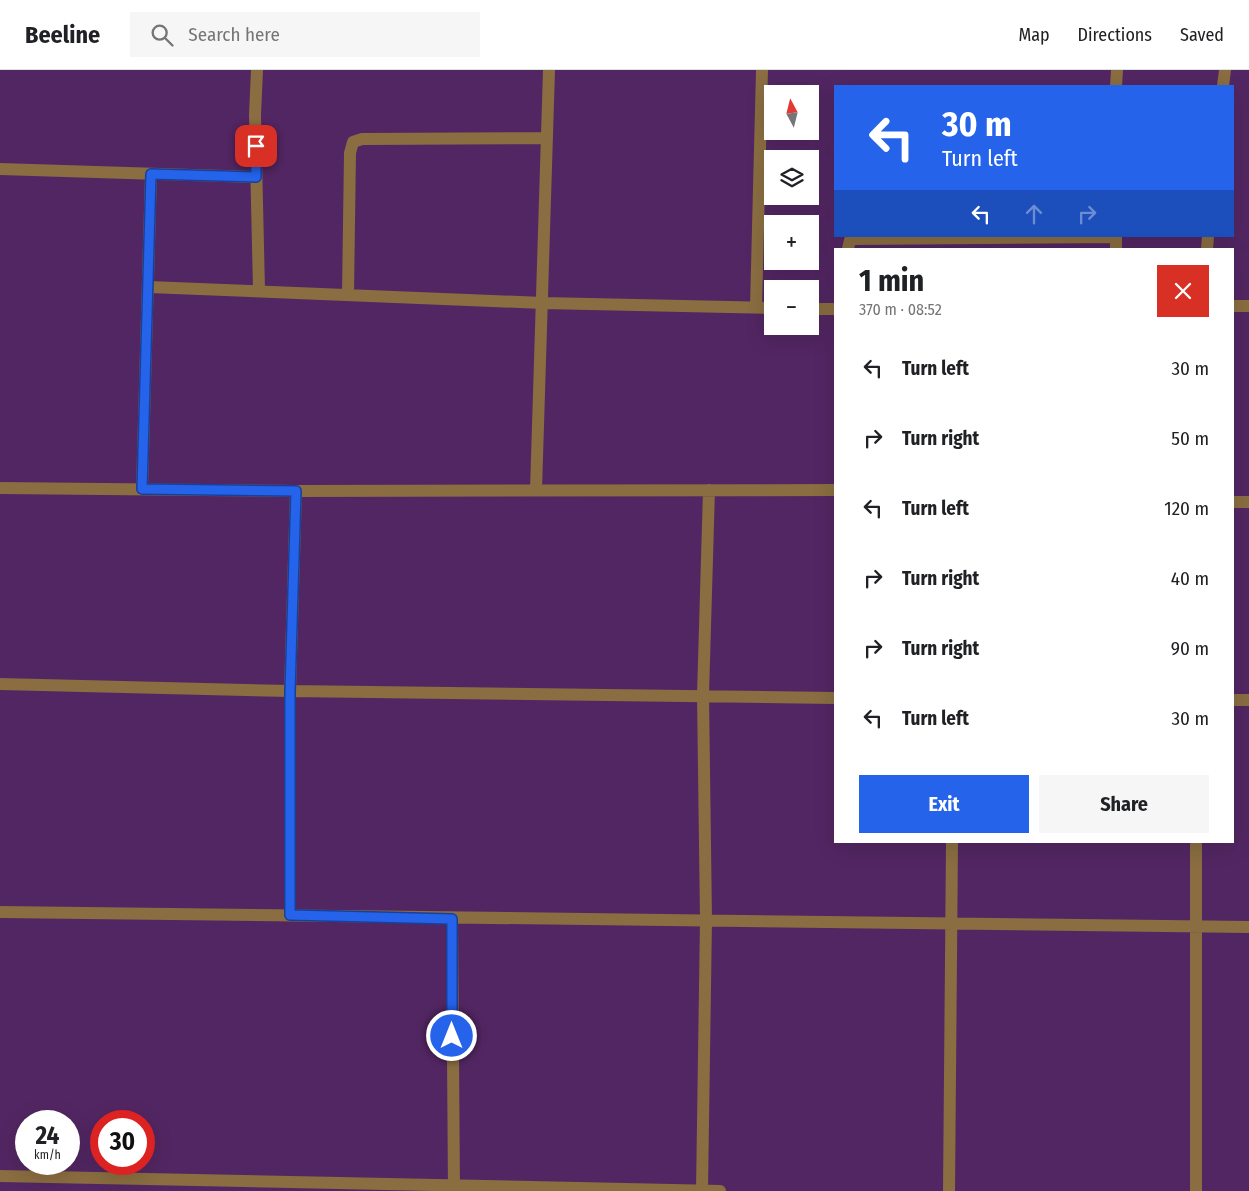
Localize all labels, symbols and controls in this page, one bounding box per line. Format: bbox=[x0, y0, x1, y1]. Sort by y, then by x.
search box bbox=[130, 12, 480, 57]
text: Beeline bbox=[25, 21, 100, 49]
icon: search bbox=[148, 21, 176, 49]
text: Search here bbox=[188, 23, 280, 46]
text: Map bbox=[1018, 24, 1050, 46]
text: Directions bbox=[1078, 24, 1152, 46]
text: Saved bbox=[1180, 24, 1224, 46]
north arrow bbox=[764, 85, 819, 140]
map controls bbox=[764, 85, 819, 335]
text: 30 m bbox=[942, 103, 1012, 145]
icon: left bbox=[859, 105, 924, 170]
pin bbox=[235, 125, 277, 167]
icon: arrive bbox=[242, 132, 270, 160]
text: Turn left bbox=[942, 145, 1018, 172]
button: layers bbox=[764, 150, 819, 205]
icon: left bbox=[967, 200, 995, 228]
icon: ahead bbox=[1020, 200, 1048, 228]
icon: right bbox=[1073, 200, 1101, 228]
button: + bbox=[764, 215, 819, 270]
text: 1 min bbox=[859, 263, 924, 299]
button: close bbox=[1157, 265, 1209, 317]
button: − bbox=[764, 280, 819, 335]
text: 370 m · 08:52 bbox=[859, 300, 942, 319]
icon: left bbox=[859, 354, 887, 382]
text: Turn left bbox=[902, 357, 969, 380]
text: 30 m bbox=[1171, 357, 1209, 380]
icon: right bbox=[859, 424, 887, 452]
text: Turn right bbox=[902, 427, 979, 450]
text: 50 m bbox=[1171, 427, 1209, 450]
icon: left bbox=[859, 494, 887, 522]
text: Turn left bbox=[902, 497, 969, 520]
text: 120 m bbox=[1164, 497, 1209, 520]
icon: right bbox=[859, 564, 887, 592]
text: Turn right bbox=[902, 567, 979, 590]
text: 40 m bbox=[1171, 567, 1209, 590]
icon: right bbox=[859, 634, 887, 662]
text: Turn right bbox=[902, 637, 979, 660]
text: 90 m bbox=[1171, 637, 1209, 660]
icon: left bbox=[859, 704, 887, 732]
text: Turn left bbox=[902, 707, 969, 730]
text: 30 m bbox=[1171, 707, 1209, 730]
button: Exit bbox=[859, 775, 1029, 833]
button: Share bbox=[1039, 775, 1209, 833]
position arrow bbox=[425, 1009, 477, 1061]
speed limit sign: 30 bbox=[90, 1110, 155, 1175]
text: 24 bbox=[36, 1121, 59, 1151]
text: km/h bbox=[34, 1148, 61, 1162]

